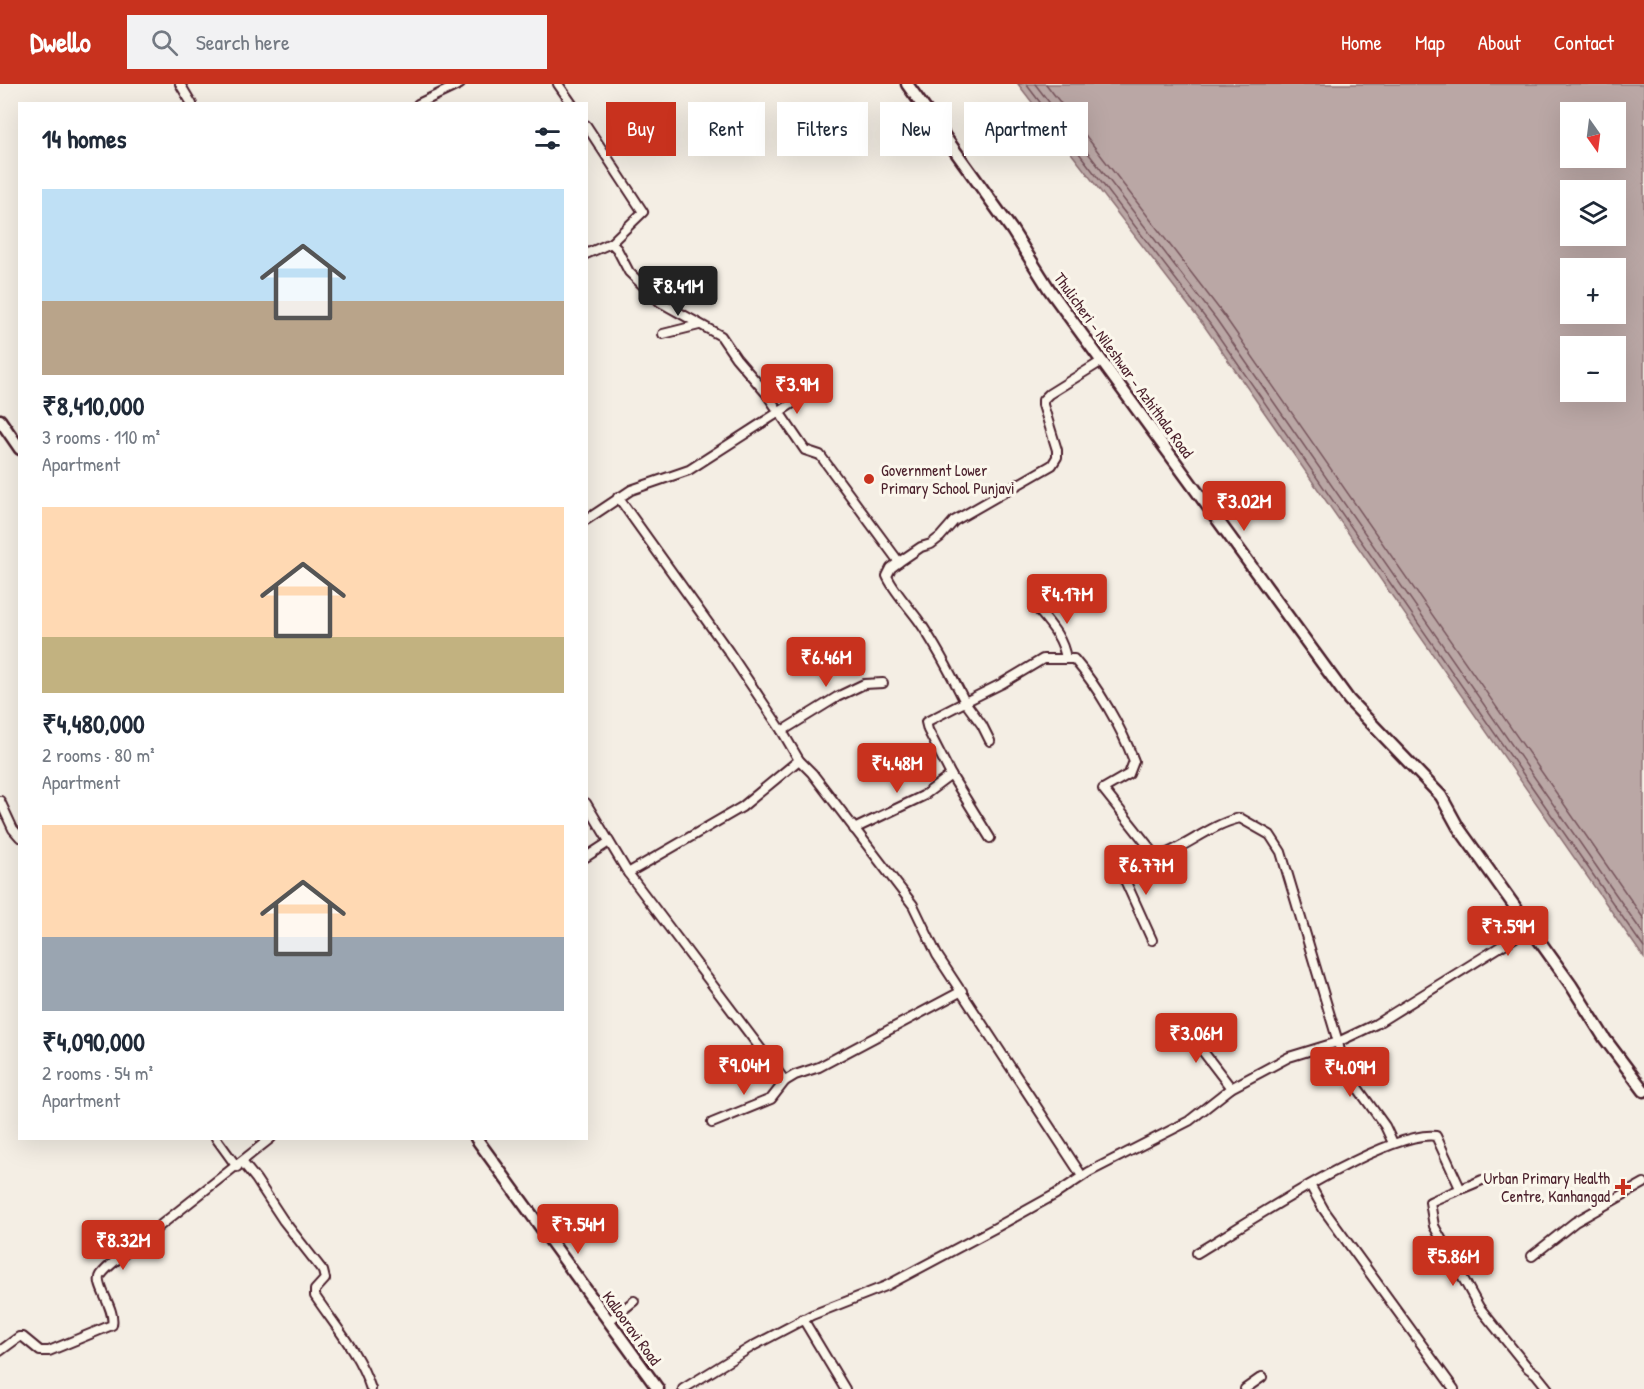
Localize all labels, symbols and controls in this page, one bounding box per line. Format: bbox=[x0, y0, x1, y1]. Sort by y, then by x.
search box bbox=[127, 15, 547, 69]
text: Dwello bbox=[30, 23, 91, 61]
icon: search bbox=[148, 26, 181, 59]
text: Search here bbox=[196, 27, 290, 57]
text: Home bbox=[1341, 28, 1382, 57]
text: Map bbox=[1415, 28, 1445, 57]
text: About bbox=[1478, 28, 1521, 57]
text: Contact bbox=[1554, 28, 1614, 57]
chip: Buy bbox=[606, 102, 676, 156]
chip: Rent bbox=[688, 102, 765, 156]
chip: Filters bbox=[777, 102, 868, 156]
chip: New bbox=[880, 102, 952, 156]
chip: Apartment bbox=[964, 102, 1088, 156]
north arrow bbox=[1560, 102, 1626, 168]
map controls bbox=[1560, 102, 1626, 402]
text: 14 homes bbox=[42, 121, 127, 156]
icon: filters bbox=[531, 122, 564, 155]
button: layers bbox=[1560, 180, 1626, 246]
icon: home bbox=[249, 228, 357, 336]
button: + bbox=[1560, 258, 1626, 324]
pin: ₹8.41M bbox=[629, 266, 727, 317]
street label: Thulicheri - Nileshwar - Azhithala Road bbox=[1049, 268, 1199, 462]
text: ₹8.41M bbox=[652, 272, 704, 299]
button: − bbox=[1560, 336, 1626, 402]
pin: ₹3.9M bbox=[755, 364, 839, 415]
text: ₹3.9M bbox=[775, 370, 819, 397]
text: ₹8,410,000 bbox=[42, 388, 144, 423]
text: 3 rooms · 110 m² bbox=[42, 423, 160, 450]
text: Apartment bbox=[42, 450, 120, 477]
place label: Government Lower Primary School Punjavi bbox=[881, 459, 1015, 499]
marker: Government Lower Primary School Punjavi bbox=[862, 472, 876, 486]
pin: ₹3.02M bbox=[1195, 481, 1293, 532]
text: ₹3.02M bbox=[1217, 487, 1271, 514]
icon: home bbox=[249, 546, 357, 654]
pin: ₹4.17M bbox=[1018, 574, 1116, 625]
text: ₹4.17M bbox=[1041, 580, 1093, 607]
pin: ₹6.46M bbox=[777, 637, 875, 688]
text: ₹6.46M bbox=[800, 643, 852, 670]
text: ₹4,480,000 bbox=[42, 706, 145, 741]
text: 2 rooms · 80 m² bbox=[42, 741, 155, 768]
pin: ₹4.48M bbox=[848, 743, 946, 794]
text: ₹4.48M bbox=[871, 749, 923, 776]
text: Apartment bbox=[42, 768, 120, 795]
pin: ₹6.77M bbox=[1097, 845, 1195, 896]
text: ₹6.77M bbox=[1118, 851, 1174, 878]
icon: home bbox=[249, 864, 357, 972]
pin: ₹7.59M bbox=[1459, 906, 1557, 957]
text: ₹7.59M bbox=[1481, 912, 1535, 939]
pin: ₹3.06M bbox=[1147, 1013, 1245, 1064]
text: ₹3.06M bbox=[1169, 1019, 1223, 1046]
text: ₹4,090,000 bbox=[42, 1024, 145, 1059]
pin: ₹9.04M bbox=[695, 1045, 793, 1096]
pin: ₹4.09M bbox=[1301, 1047, 1399, 1098]
text: ₹9.04M bbox=[718, 1051, 770, 1078]
text: ₹4.09M bbox=[1324, 1053, 1376, 1080]
text: 2 rooms · 54 m² bbox=[42, 1059, 153, 1086]
text: Apartment bbox=[42, 1086, 120, 1113]
place label: Urban Primary Health Centre, Kanhangad bbox=[1483, 1167, 1610, 1207]
marker: Urban Primary Health Centre, Kanhangad bbox=[1614, 1178, 1632, 1196]
pin: ₹7.54M bbox=[529, 1204, 627, 1255]
text: ₹7.54M bbox=[551, 1210, 605, 1237]
pin: ₹8.32M bbox=[74, 1220, 172, 1271]
text: ₹8.32M bbox=[96, 1226, 150, 1253]
pin: ₹5.86M bbox=[1404, 1236, 1502, 1287]
text: ₹5.86M bbox=[1427, 1242, 1479, 1269]
street label: Kallooravi Road bbox=[598, 1286, 666, 1370]

